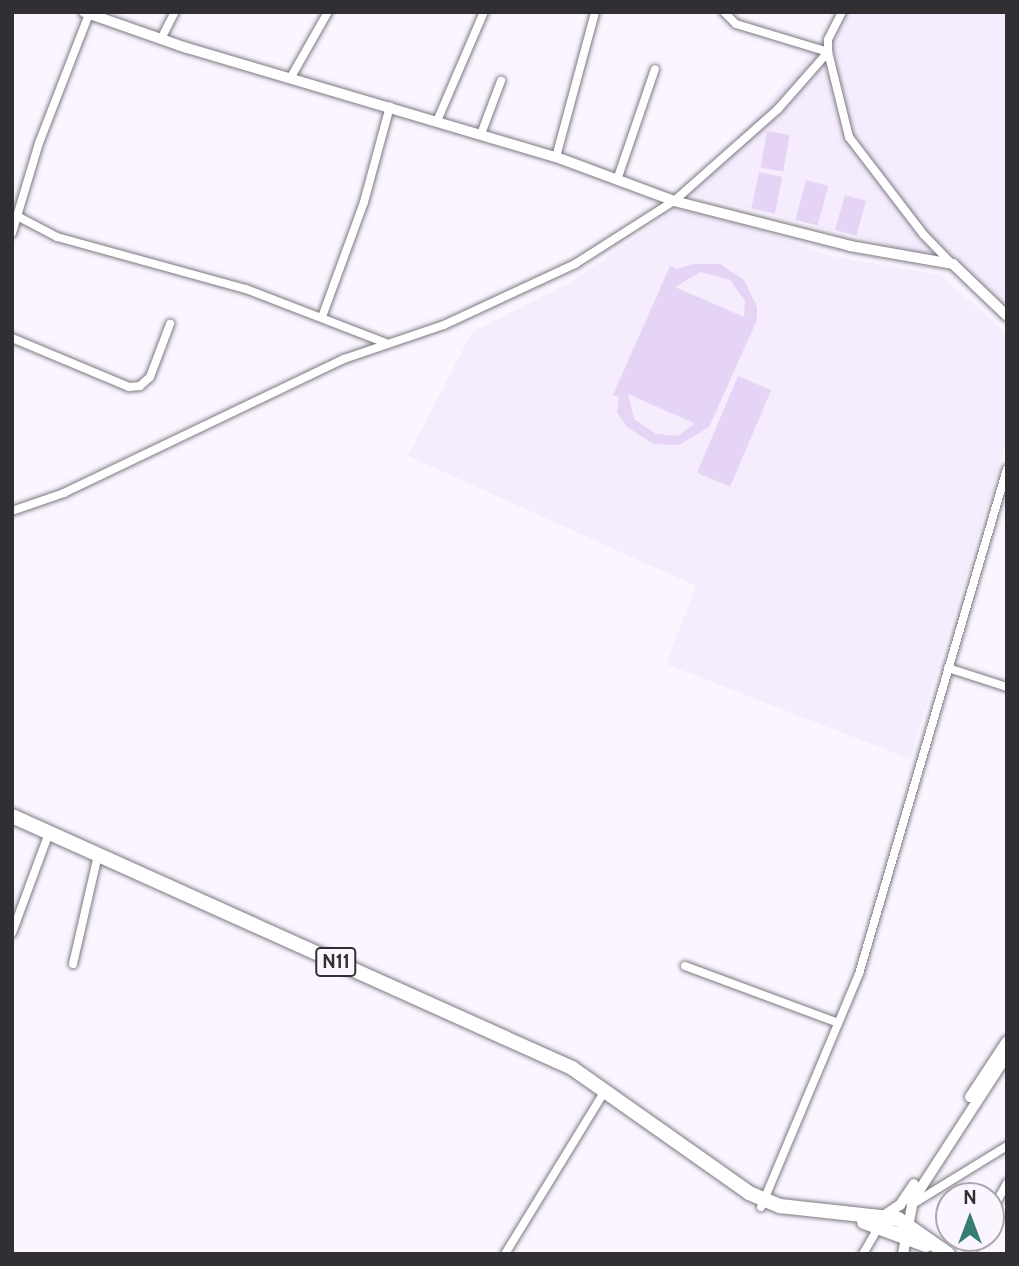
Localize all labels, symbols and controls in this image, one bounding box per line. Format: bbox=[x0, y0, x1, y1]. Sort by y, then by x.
road number: N11 bbox=[315, 946, 357, 978]
north arrow bbox=[935, 1182, 1005, 1252]
text: N bbox=[963, 1186, 977, 1209]

